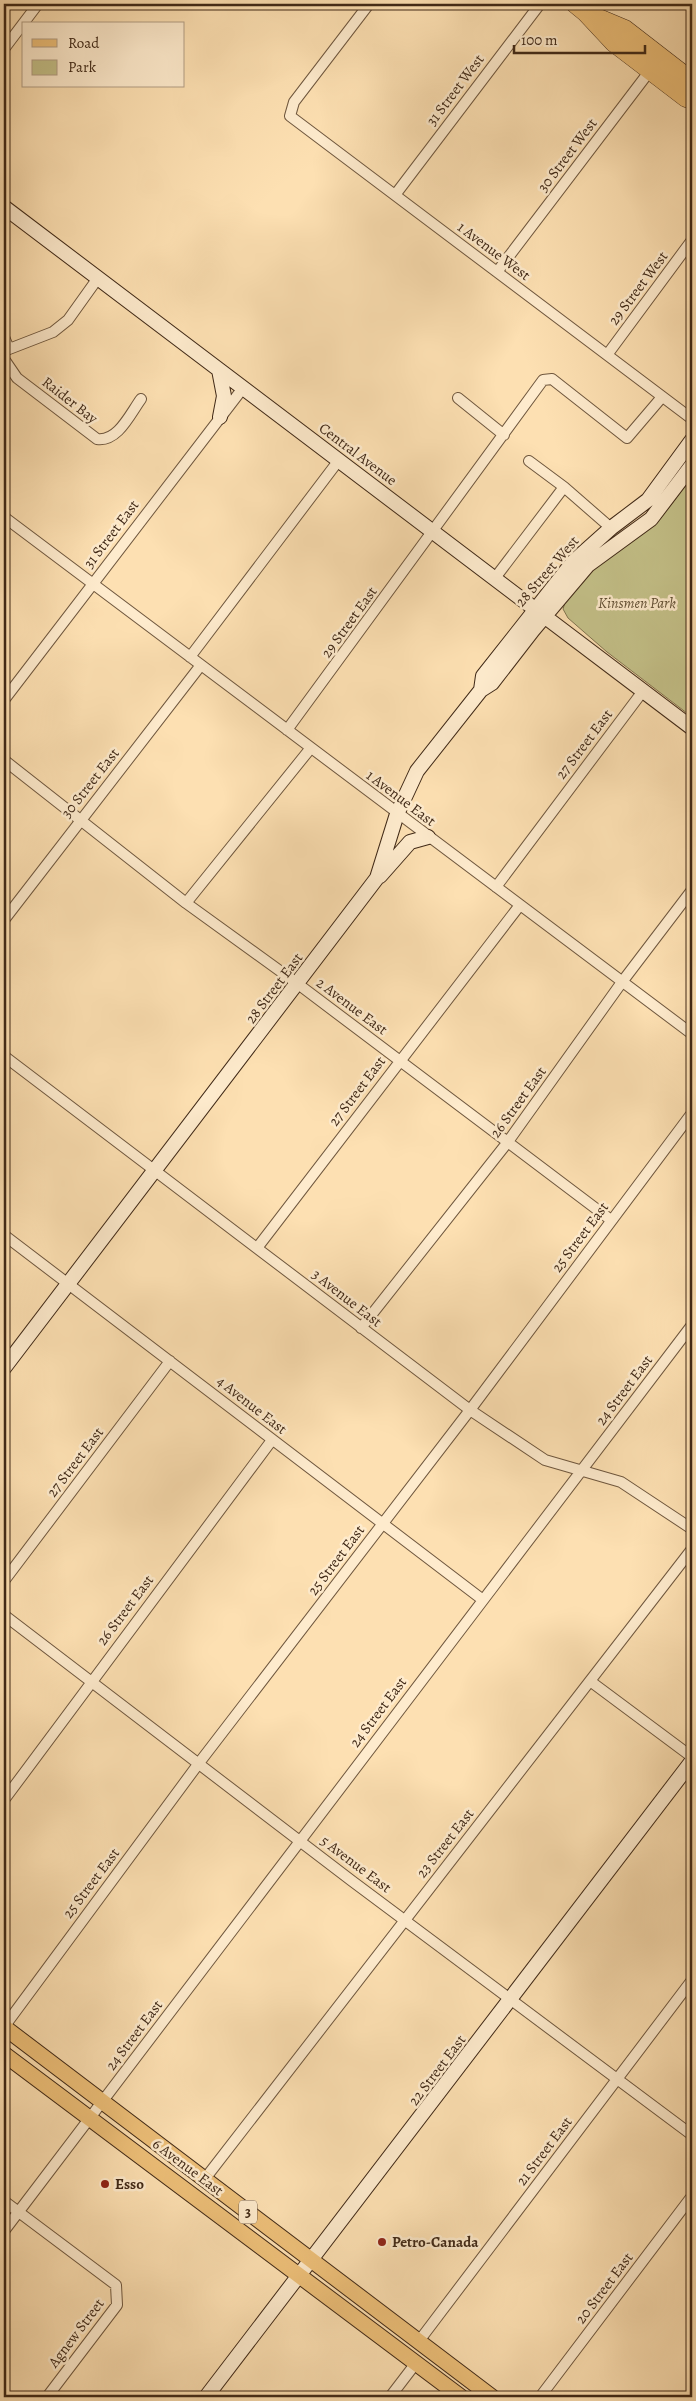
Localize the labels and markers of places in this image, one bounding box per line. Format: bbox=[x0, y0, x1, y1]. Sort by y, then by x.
place label: Esso bbox=[115, 2174, 144, 2194]
marker: Esso bbox=[99, 2178, 111, 2190]
place label: Petro-Canada bbox=[392, 2232, 479, 2252]
marker: Petro-Canada bbox=[376, 2236, 388, 2248]

